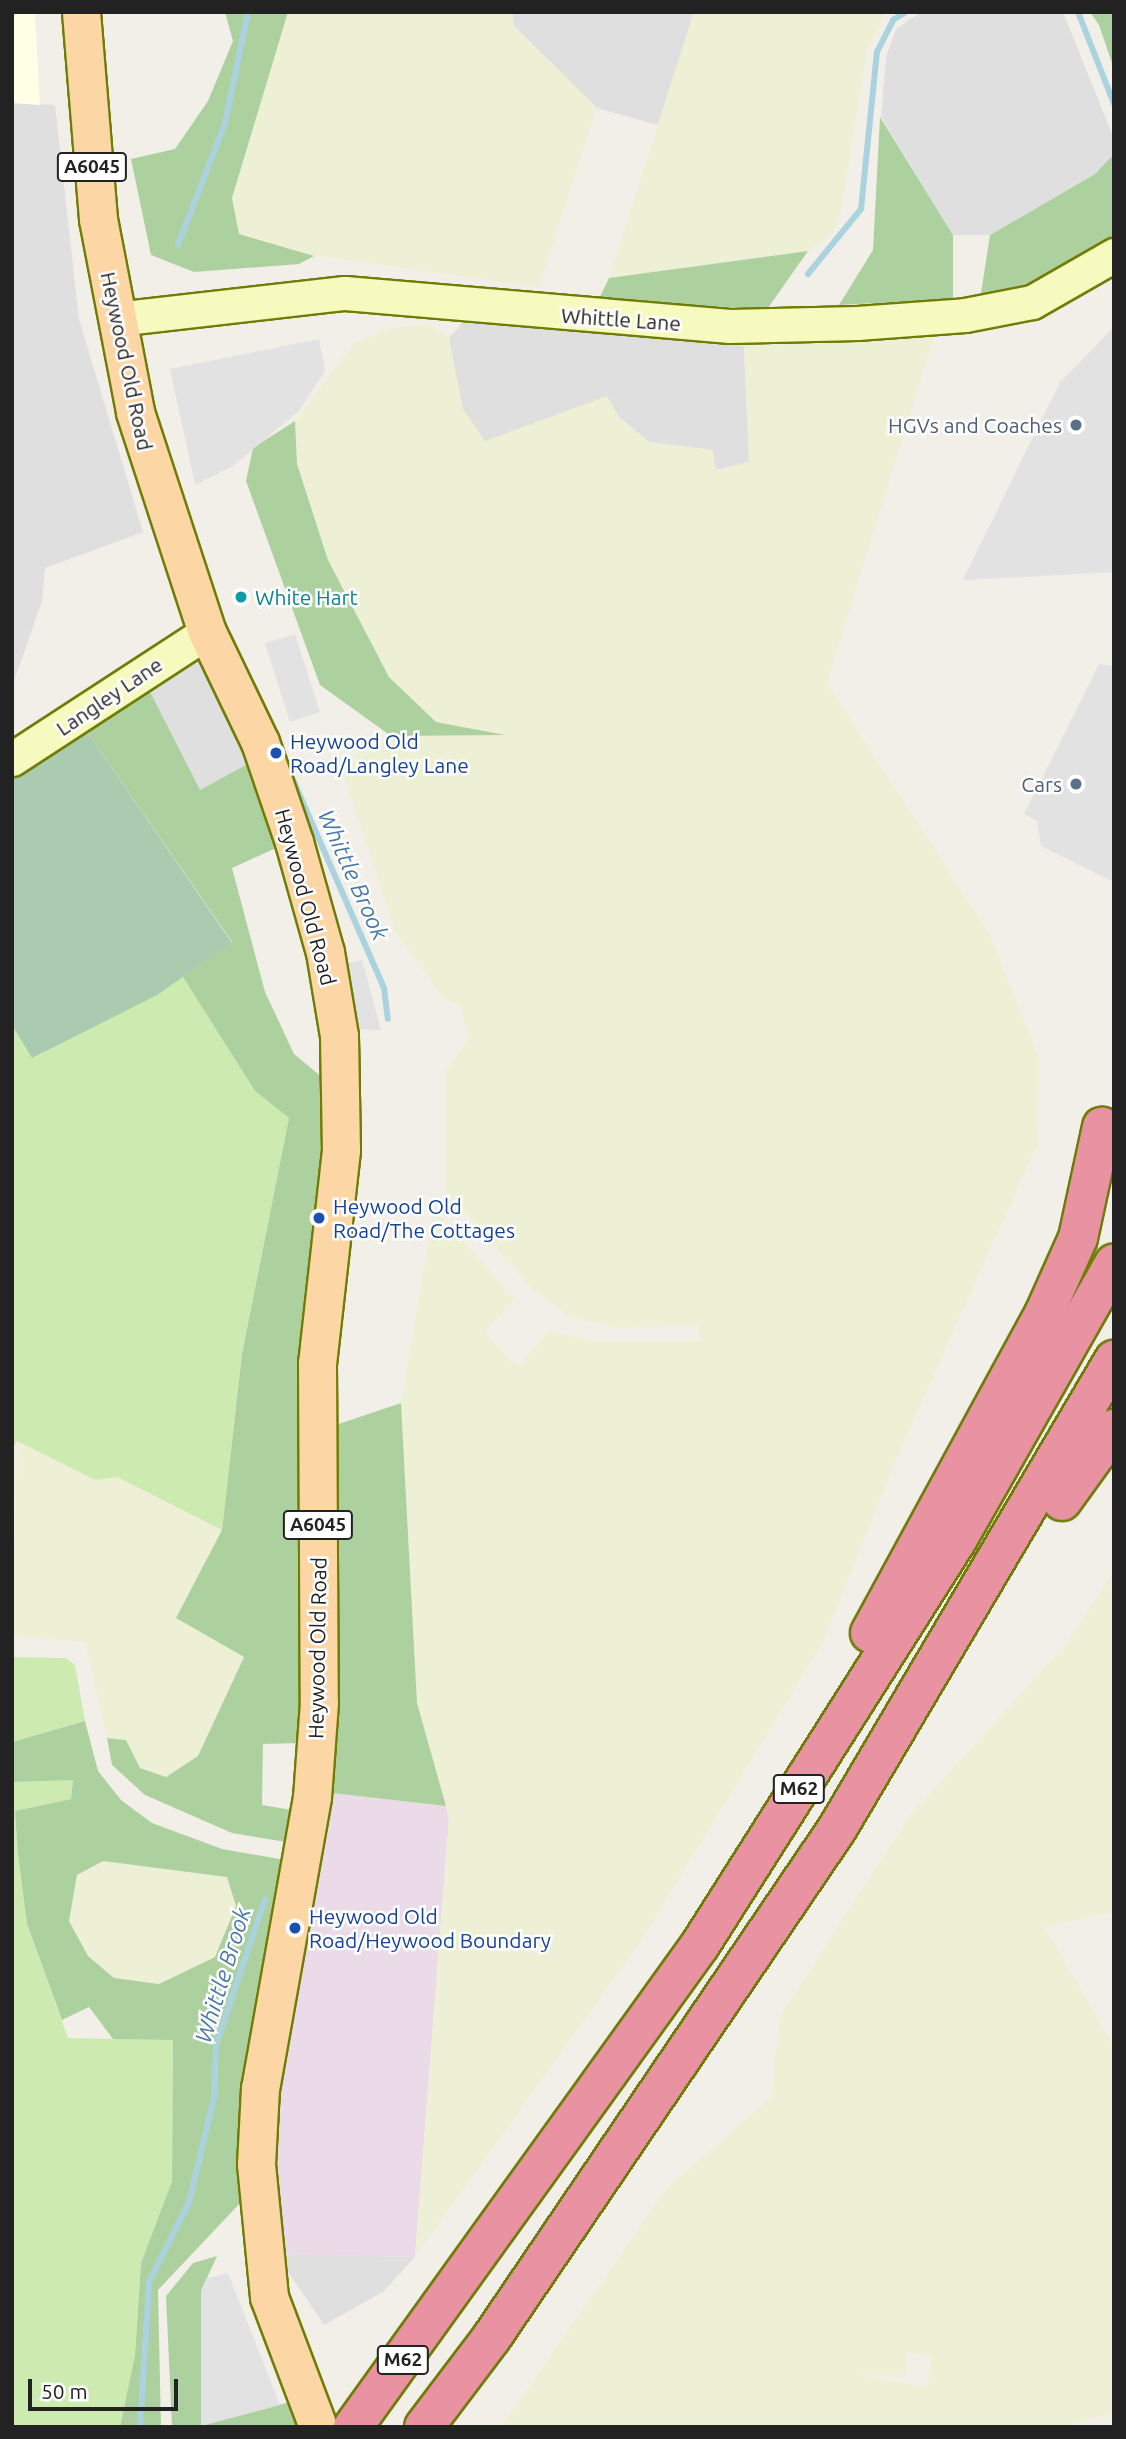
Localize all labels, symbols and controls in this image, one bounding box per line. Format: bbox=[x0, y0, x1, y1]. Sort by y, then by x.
road number: A6045 bbox=[55, 152, 129, 182]
street label: Heywood Old Road bbox=[96, 269, 158, 453]
street label: Whittle Lane bbox=[560, 302, 682, 336]
place label: HGVs and Coaches bbox=[888, 412, 1062, 438]
marker: HGVs and Coaches bbox=[1068, 417, 1084, 433]
place label: White Hart bbox=[255, 584, 358, 610]
marker: White Hart bbox=[233, 589, 249, 605]
street label: Langley Lane bbox=[51, 651, 167, 741]
place label: Heywood Old Road/Langley Lane bbox=[290, 728, 469, 778]
marker: Heywood Old Road/Langley Lane bbox=[268, 745, 284, 761]
place label: Cars bbox=[1021, 771, 1062, 797]
marker: Cars bbox=[1068, 776, 1084, 792]
street label: Heywood Old Road bbox=[270, 806, 342, 988]
water label: Whittle Brook bbox=[312, 806, 394, 944]
place label: Heywood Old Road/The Cottages bbox=[333, 1193, 515, 1243]
marker: Heywood Old Road/The Cottages bbox=[311, 1210, 327, 1226]
road number: A6045 bbox=[281, 1510, 355, 1540]
street label: Heywood Old Road bbox=[303, 1557, 331, 1739]
road number: M62 bbox=[773, 1774, 825, 1804]
place label: Heywood Old Road/Heywood Boundary bbox=[309, 1903, 551, 1953]
water label: Whittle Brook bbox=[189, 1904, 257, 2046]
marker: Heywood Old Road/Heywood Boundary bbox=[287, 1920, 303, 1936]
road number: M62 bbox=[377, 2344, 429, 2376]
scale bar bbox=[32, 2366, 182, 2410]
text: 50 m bbox=[41, 2379, 88, 2403]

